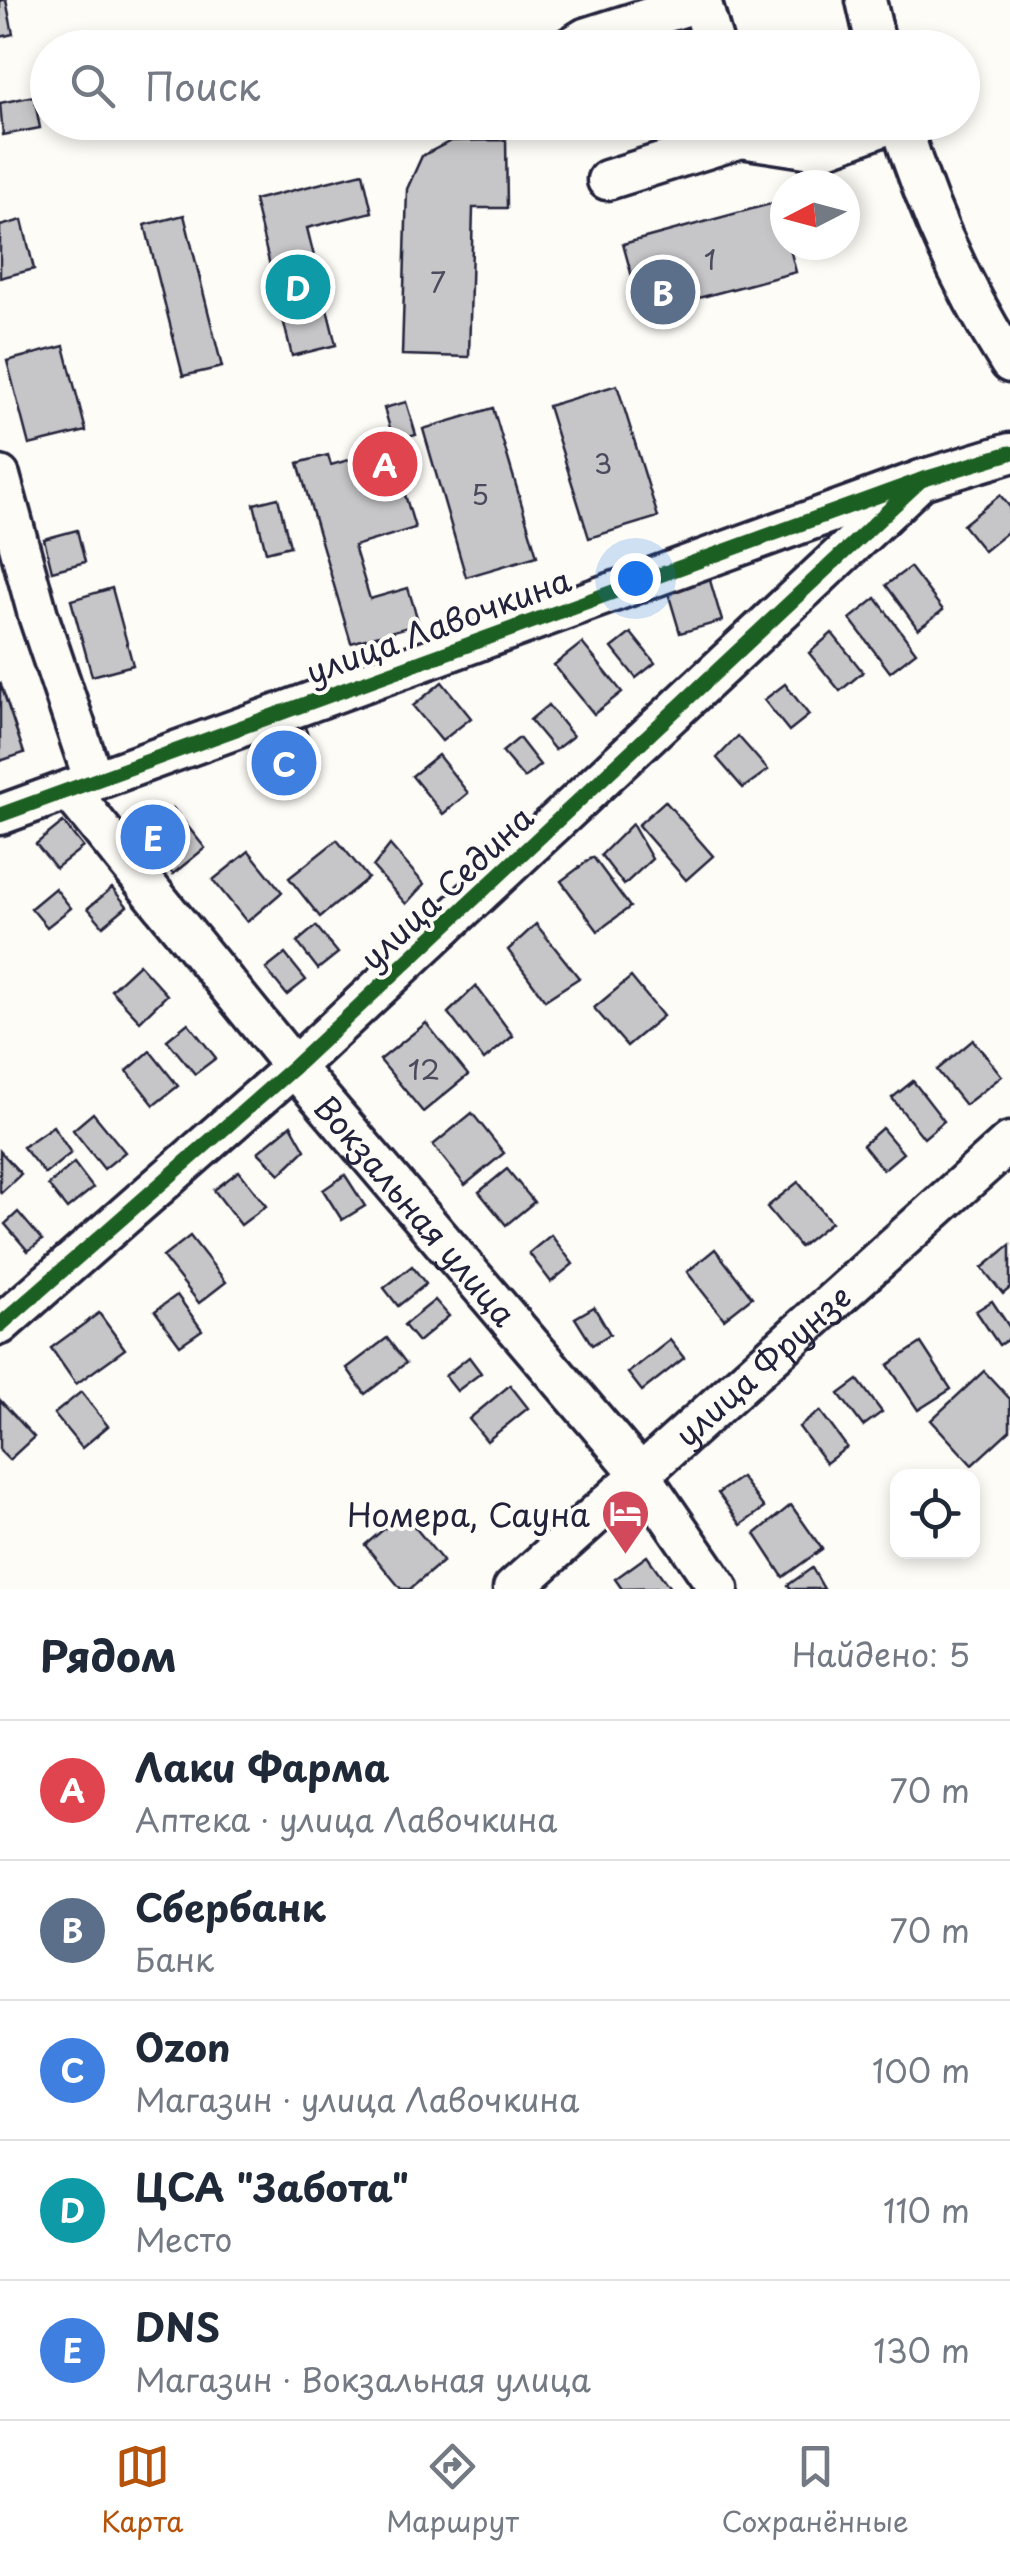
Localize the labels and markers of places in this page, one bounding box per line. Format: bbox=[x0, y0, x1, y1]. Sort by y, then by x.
pin: D bbox=[266, 250, 330, 324]
pin: B bbox=[630, 254, 696, 330]
pin: A bbox=[352, 426, 418, 502]
pin: C bbox=[252, 726, 316, 800]
pin: E bbox=[120, 800, 186, 874]
hotel icon: Номера, Сауна bbox=[599, 1488, 651, 1556]
place label: Номера, Сауна bbox=[347, 1490, 590, 1538]

